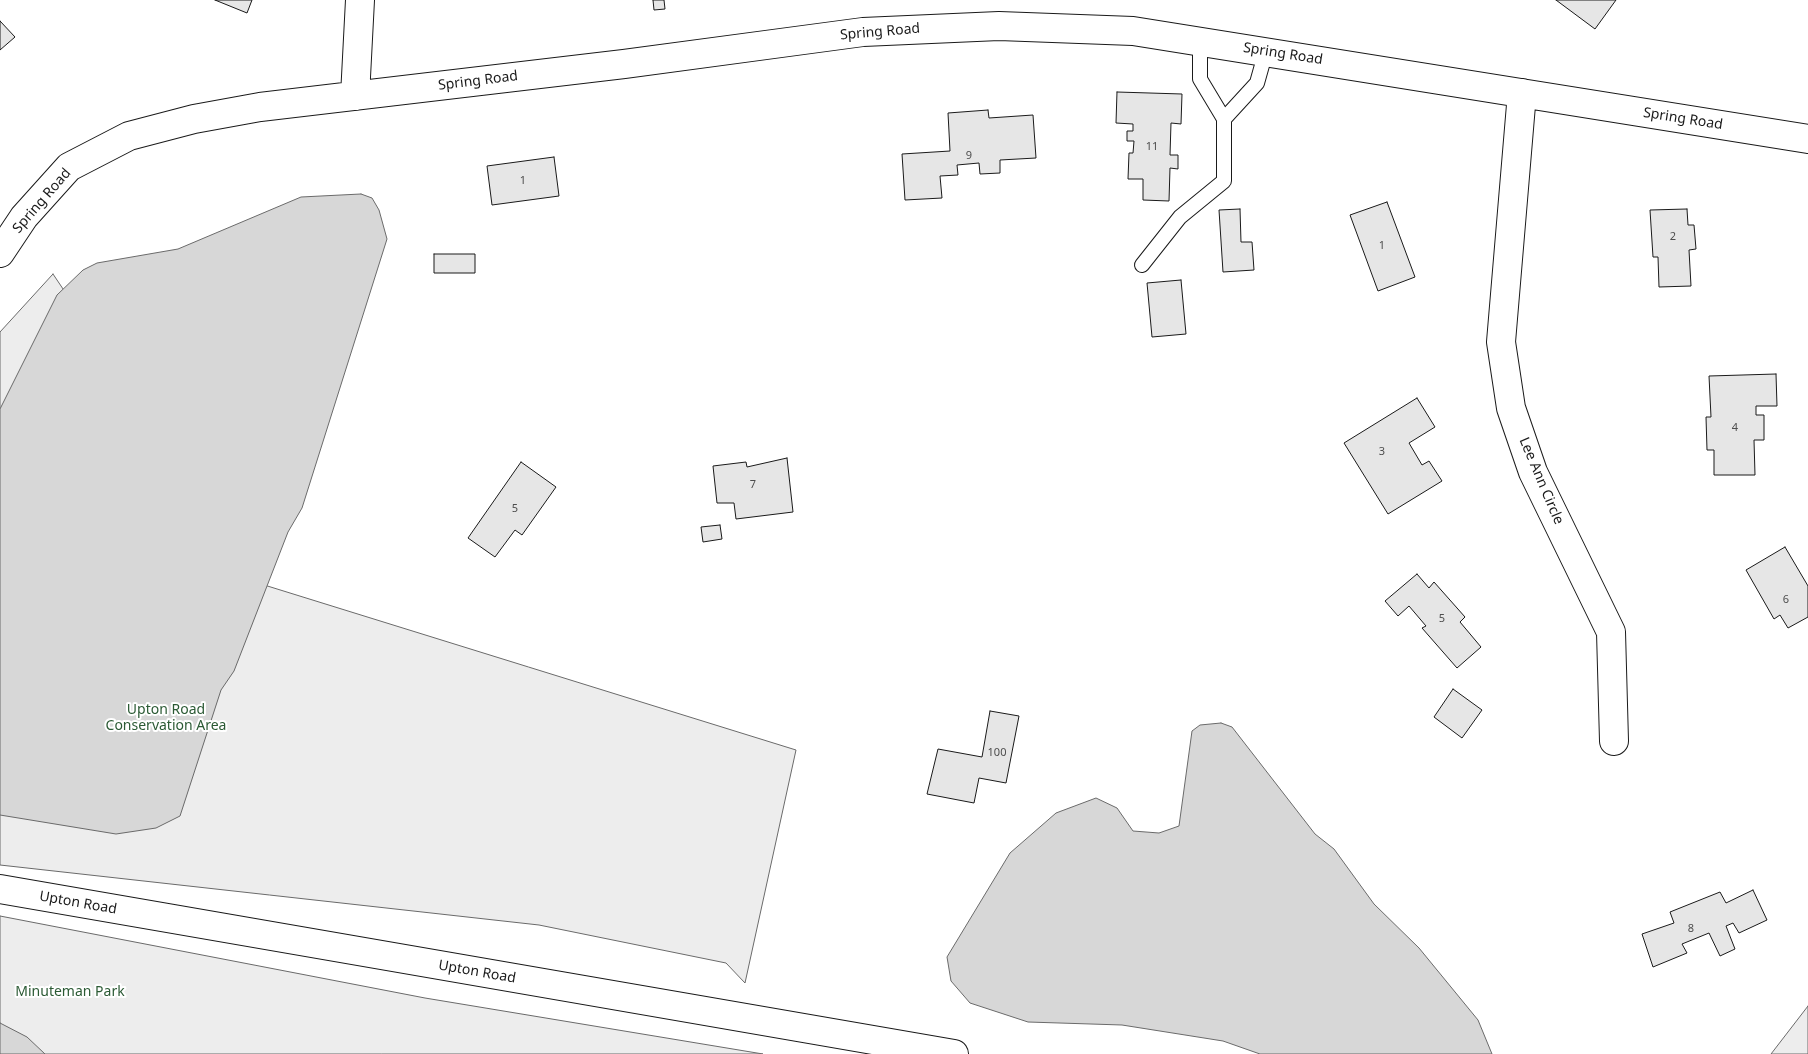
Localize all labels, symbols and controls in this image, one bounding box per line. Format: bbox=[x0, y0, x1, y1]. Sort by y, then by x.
street label: Spring Road bbox=[839, 20, 921, 44]
street label: Spring Road bbox=[1242, 39, 1324, 69]
street label: Spring Road bbox=[437, 68, 519, 94]
street label: Spring Road bbox=[1642, 104, 1724, 134]
house number: 11 bbox=[1146, 140, 1158, 154]
house number: 9 bbox=[966, 149, 972, 163]
street label: Spring Road bbox=[9, 165, 75, 237]
house number: 1 bbox=[520, 174, 526, 188]
house number: 2 bbox=[1670, 230, 1676, 244]
house number: 1 bbox=[1379, 239, 1385, 253]
house number: 4 bbox=[1732, 421, 1738, 435]
street label: Lee Ann Circle bbox=[1515, 435, 1567, 527]
house number: 3 bbox=[1379, 445, 1385, 459]
house number: 7 bbox=[750, 478, 756, 492]
house number: 5 bbox=[512, 502, 518, 516]
house number: 6 bbox=[1783, 593, 1789, 607]
house number: 5 bbox=[1439, 612, 1445, 626]
park label: Upton Road Conservation Area bbox=[106, 702, 226, 734]
house number: 100 bbox=[988, 746, 1006, 760]
street label: Upton Road bbox=[38, 888, 118, 918]
house number: 8 bbox=[1688, 922, 1694, 936]
street label: Upton Road bbox=[437, 957, 517, 987]
park label: Minuteman Park bbox=[15, 984, 125, 1000]

